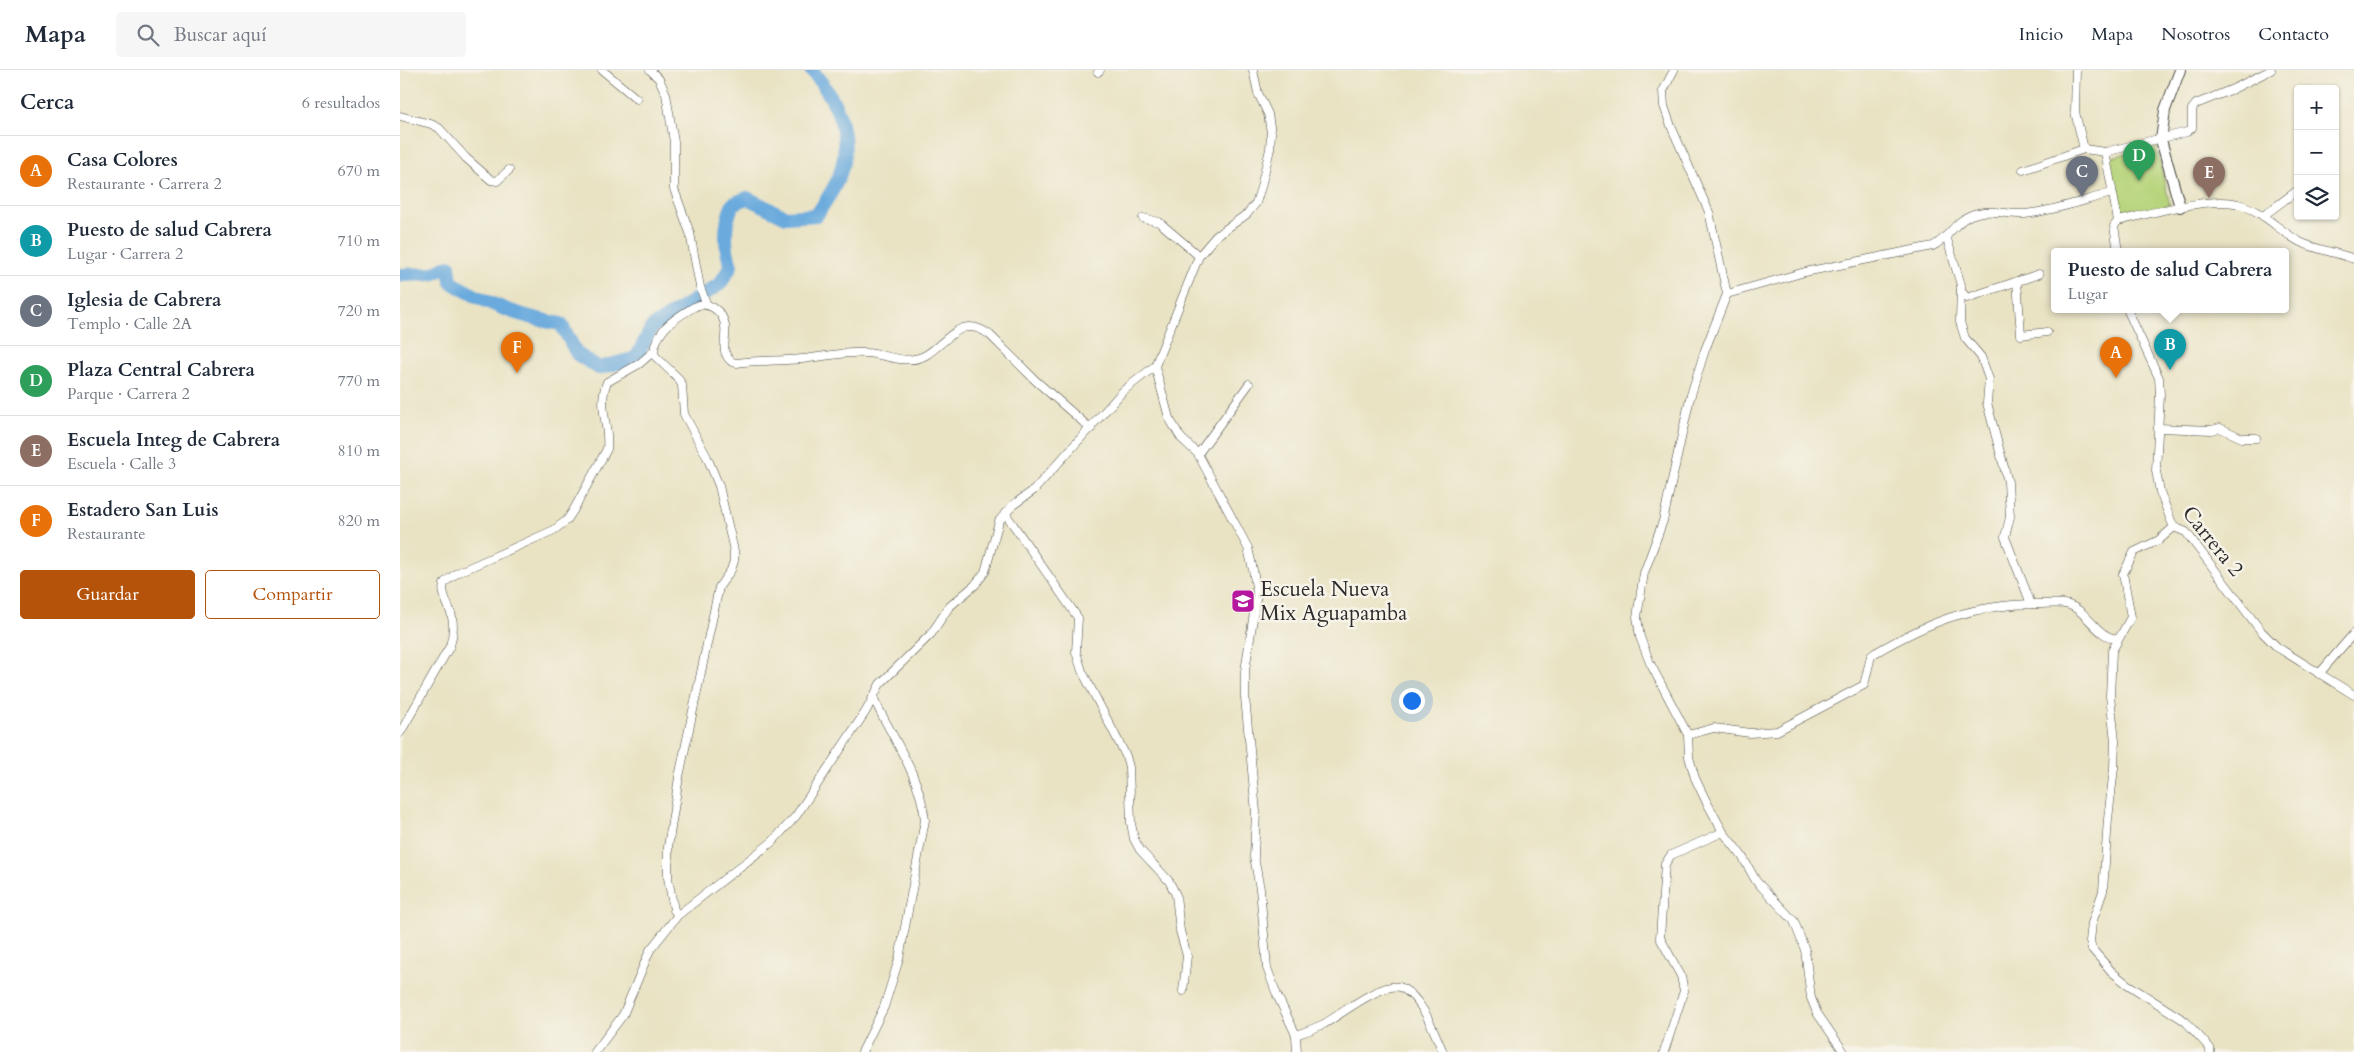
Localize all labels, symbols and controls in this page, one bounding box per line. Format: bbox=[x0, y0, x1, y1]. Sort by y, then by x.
search box bbox=[116, 12, 466, 57]
text: Mapa bbox=[25, 18, 86, 51]
icon: search bbox=[134, 21, 162, 49]
text: Buscar aquí bbox=[174, 22, 267, 48]
text: Inicio bbox=[2019, 22, 2063, 47]
text: Mapa bbox=[2091, 22, 2133, 47]
text: Nosotros bbox=[2161, 22, 2230, 47]
text: Contacto bbox=[2258, 22, 2329, 47]
map controls bbox=[2294, 85, 2339, 220]
button: + bbox=[2294, 85, 2339, 130]
text: Cerca bbox=[20, 88, 74, 117]
text: 6 resultados bbox=[302, 92, 380, 114]
button: − bbox=[2294, 130, 2339, 175]
pin: D bbox=[2123, 140, 2155, 181]
text: Casa Colores bbox=[67, 147, 178, 173]
pin: C bbox=[2066, 156, 2098, 197]
pin: E bbox=[2193, 157, 2225, 198]
text: A bbox=[30, 160, 42, 182]
text: 670 m bbox=[338, 160, 380, 182]
text: Restaurante · Carrera 2 bbox=[67, 173, 222, 195]
button: layers bbox=[2294, 175, 2339, 220]
text: Puesto de salud Cabrera bbox=[67, 217, 272, 243]
text: B bbox=[30, 230, 42, 252]
text: 710 m bbox=[338, 230, 380, 252]
text: Lugar · Carrera 2 bbox=[67, 243, 183, 265]
popup bbox=[2051, 248, 2289, 313]
text: Puesto de salud Cabrera bbox=[2068, 257, 2272, 283]
text: Lugar bbox=[2068, 283, 2108, 305]
text: Iglesia de Cabrera bbox=[67, 287, 222, 313]
text: C bbox=[30, 300, 42, 322]
text: 720 m bbox=[338, 300, 380, 322]
text: Templo · Calle 2A bbox=[67, 313, 192, 335]
pin: B bbox=[2154, 329, 2186, 370]
pin: F bbox=[501, 332, 533, 373]
pin: A bbox=[2100, 337, 2132, 378]
text: Plaza Central Cabrera bbox=[67, 357, 255, 383]
text: D bbox=[29, 370, 43, 392]
text: 770 m bbox=[338, 370, 380, 392]
text: Parque · Carrera 2 bbox=[67, 383, 190, 405]
text: Escuela Integ de Cabrera bbox=[67, 427, 280, 453]
text: E bbox=[31, 440, 41, 462]
text: 810 m bbox=[338, 440, 380, 462]
text: Escuela · Calle 3 bbox=[67, 453, 176, 475]
text: Estadero San Luis bbox=[67, 497, 219, 523]
street label: Carrera 2 bbox=[2175, 500, 2250, 583]
text: F bbox=[31, 510, 41, 532]
text: 820 m bbox=[338, 510, 380, 532]
text: Restaurante bbox=[67, 523, 146, 545]
button: Guardar bbox=[20, 570, 195, 619]
button: Compartir bbox=[205, 570, 380, 619]
place label: Escuela Nueva Mix Aguapamba bbox=[1260, 575, 1407, 628]
school or university icon: Escuela Nueva Mix Aguapamba bbox=[1230, 588, 1256, 614]
your location bbox=[1399, 688, 1425, 714]

